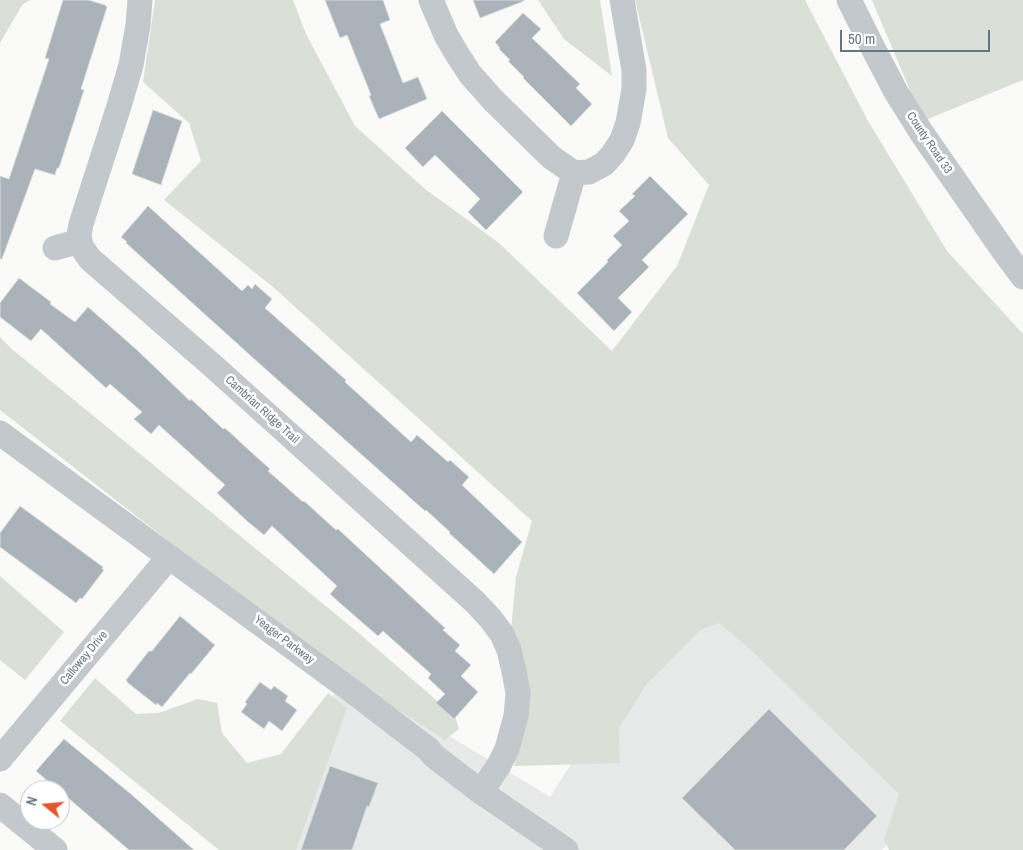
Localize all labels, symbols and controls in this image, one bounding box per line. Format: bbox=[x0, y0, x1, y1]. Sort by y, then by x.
scale bar bbox=[843, 20, 993, 52]
text: 50 m bbox=[848, 28, 875, 49]
street label: County Road 33 bbox=[903, 109, 955, 177]
street label: Cambrian Ridge Trail bbox=[222, 373, 302, 447]
street label: Yeager Parkway bbox=[251, 613, 317, 667]
street label: Calloway Drive bbox=[57, 628, 111, 688]
north arrow bbox=[20, 780, 70, 830]
text: N bbox=[22, 794, 41, 808]

